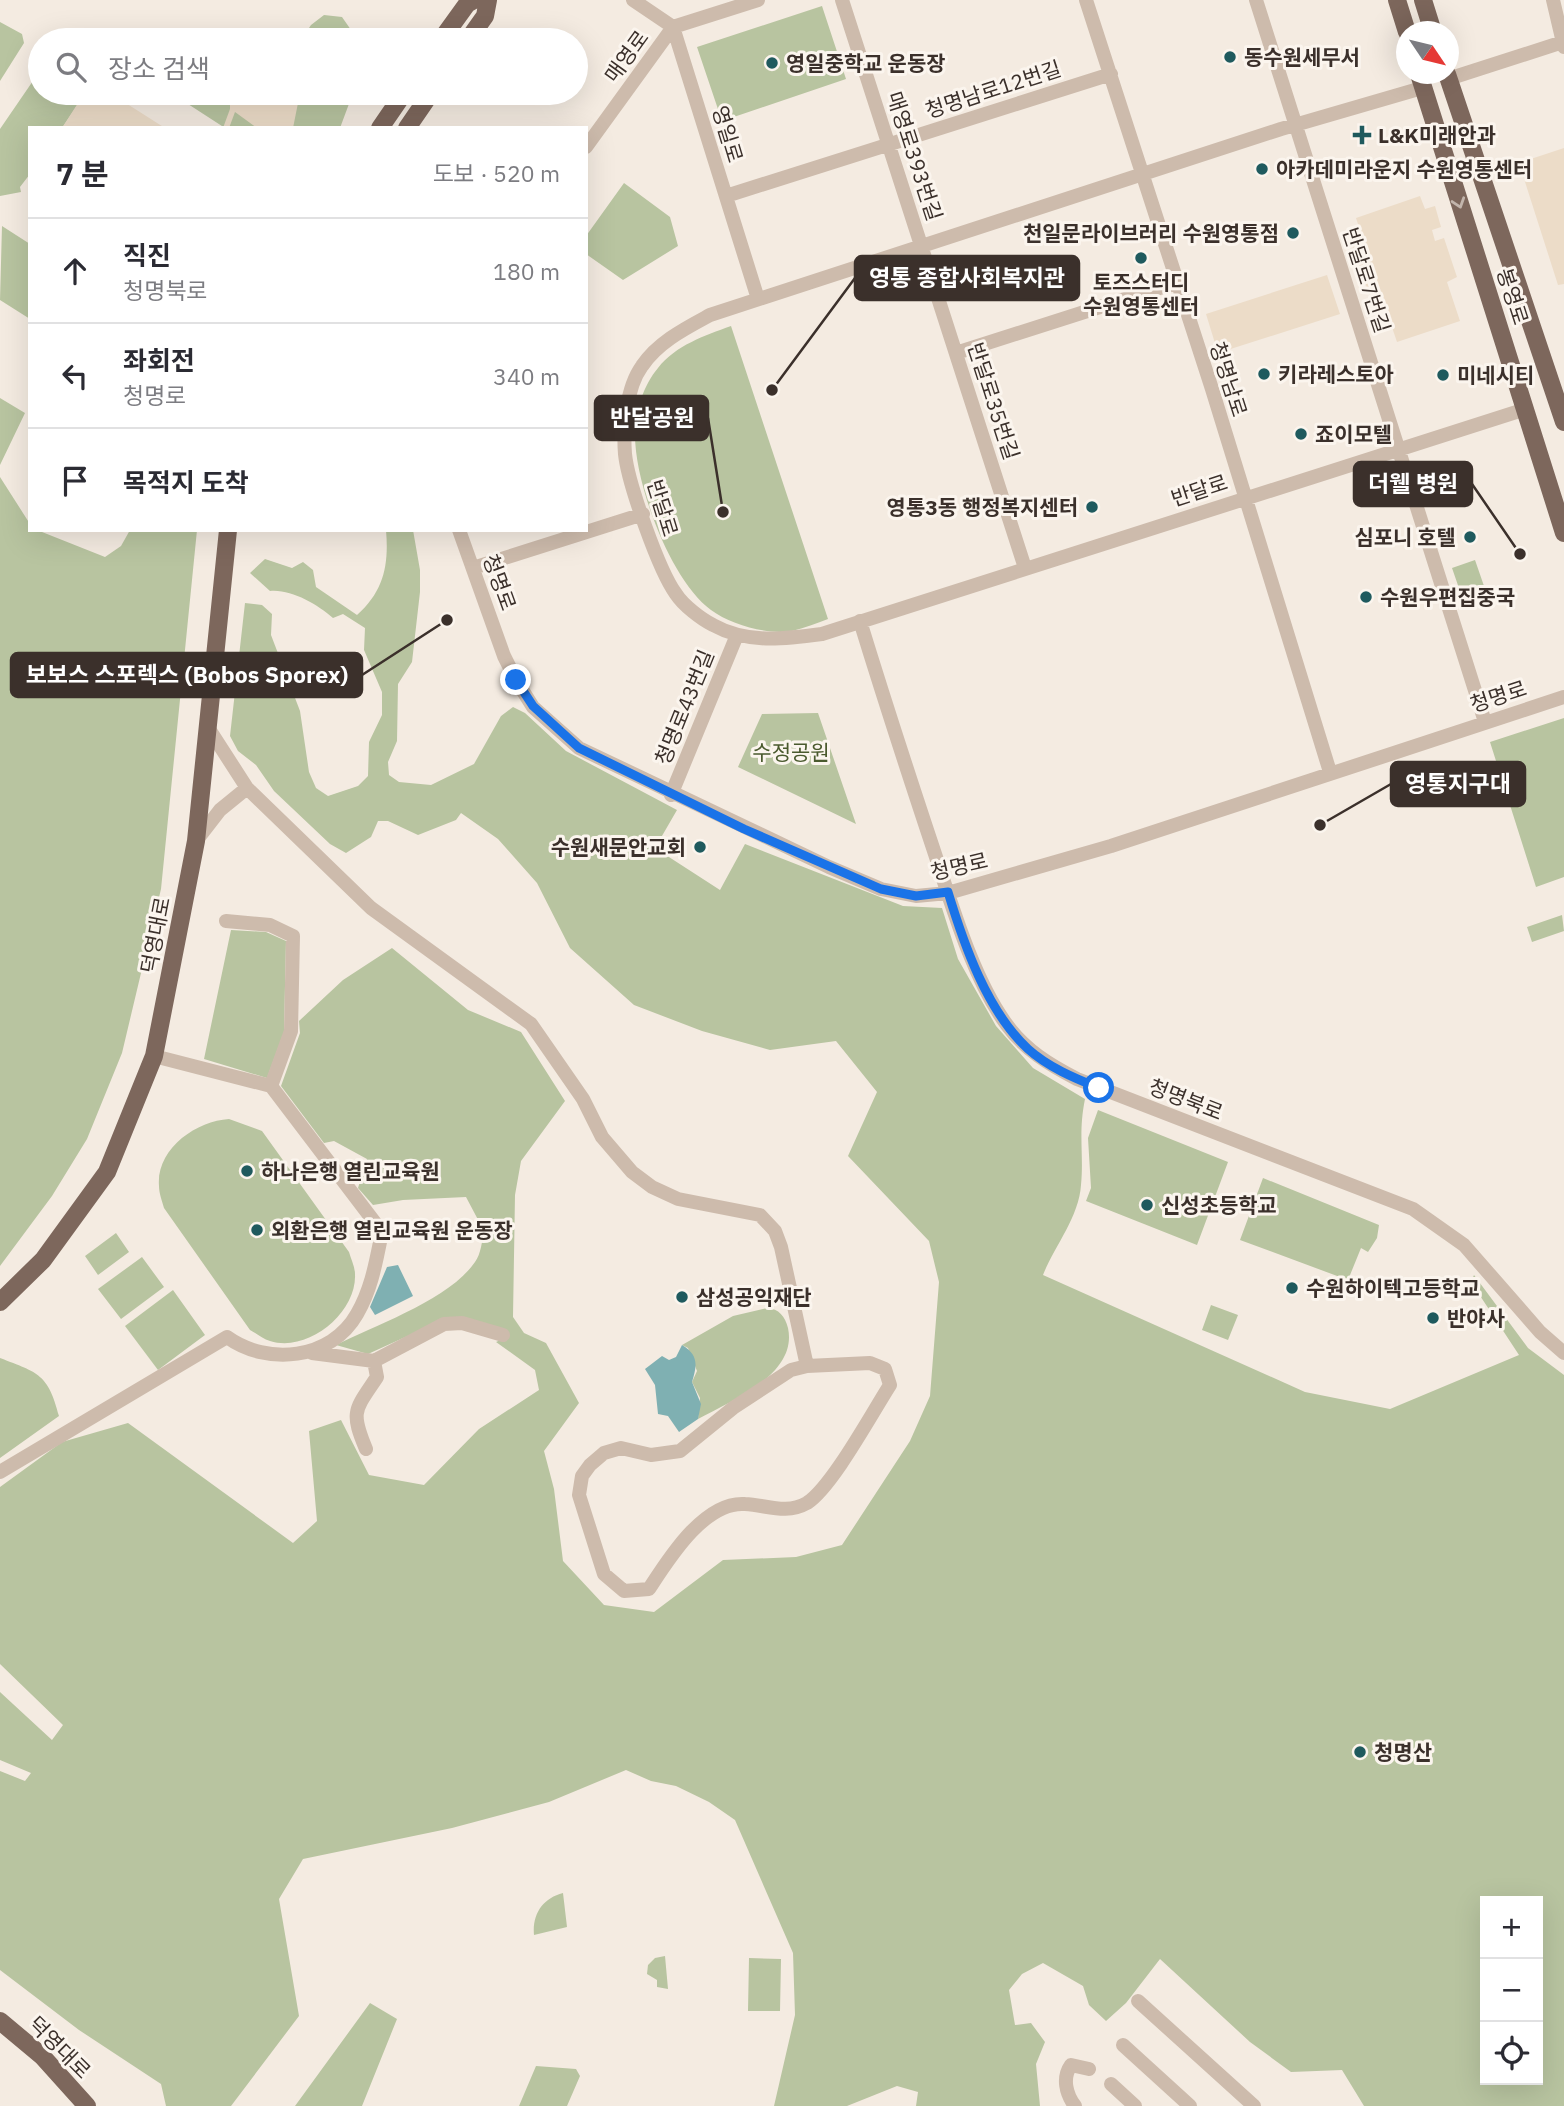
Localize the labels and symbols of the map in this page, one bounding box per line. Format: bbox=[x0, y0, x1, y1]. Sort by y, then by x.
north arrow bbox=[1396, 21, 1459, 84]
street label: 매영로 bbox=[598, 24, 654, 88]
place label: 동수원세무서 bbox=[1244, 43, 1360, 71]
place label: 영일중학교 운동장 bbox=[786, 49, 946, 77]
marker: 동수원세무서 bbox=[1222, 49, 1238, 65]
street label: 청명남로12번길 bbox=[922, 54, 1064, 124]
marker: 영일중학교 운동장 bbox=[764, 55, 780, 71]
street label: 매영로393번길 bbox=[881, 88, 949, 224]
street label: 영일로 bbox=[706, 102, 750, 166]
place label: L&K미래안과 bbox=[1378, 121, 1496, 149]
marker: L&K미래안과 bbox=[1352, 125, 1372, 145]
place label: 아카데미라운지 수원영통센터 bbox=[1276, 155, 1532, 183]
marker: 아카데미라운지 수원영통센터 bbox=[1254, 161, 1270, 177]
one-way arrow bbox=[1451, 196, 1466, 208]
place label: 천일문라이브러리 수원영통점 bbox=[1023, 219, 1279, 247]
street label: 반달로7번길 bbox=[1337, 224, 1397, 336]
marker: 천일문라이브러리 수원영통점 bbox=[1285, 225, 1301, 241]
marker: 토즈스터디 수원영통센터 bbox=[1133, 250, 1149, 266]
callout: 영통 종합사회복지관 bbox=[855, 256, 1079, 300]
text: 영통 종합사회복지관 bbox=[869, 262, 1065, 292]
street label: 봉영로 bbox=[1491, 264, 1535, 328]
place label: 토즈스터디 수원영통센터 bbox=[1083, 268, 1199, 320]
street label: 청명남로 bbox=[1204, 338, 1254, 420]
street label: 반달로35번길 bbox=[962, 339, 1026, 463]
place label: 키라레스토아 bbox=[1278, 360, 1394, 388]
place label: 미네시티 bbox=[1457, 361, 1534, 389]
marker: 키라레스토아 bbox=[1256, 366, 1272, 382]
marker: 미네시티 bbox=[1435, 367, 1451, 383]
callout: 반달공원 bbox=[595, 396, 708, 440]
text: 반달공원 bbox=[610, 402, 694, 432]
place label: 죠이모텔 bbox=[1315, 420, 1392, 448]
marker: 죠이모텔 bbox=[1293, 426, 1309, 442]
callout: 더웰 병원 bbox=[1354, 462, 1472, 506]
street label: 반달로 bbox=[1167, 468, 1231, 512]
text: 더웰 병원 bbox=[1368, 468, 1458, 498]
street label: 반달로 bbox=[641, 476, 685, 540]
place label: 영통3동 행정복지센터 bbox=[887, 493, 1078, 521]
marker: 영통3동 행정복지센터 bbox=[1084, 499, 1100, 515]
place label: 심포니 호텔 bbox=[1354, 523, 1456, 551]
marker: 심포니 호텔 bbox=[1462, 529, 1478, 545]
street label: 청명로 bbox=[477, 550, 523, 614]
place label: 수원우편집중국 bbox=[1380, 583, 1515, 611]
marker: 수원우편집중국 bbox=[1358, 589, 1374, 605]
street label: 청명로43번길 bbox=[648, 645, 720, 769]
callout: 보보스 스포렉스 (Bobos Sporex) bbox=[11, 653, 362, 697]
text: 보보스 스포렉스 (Bobos Sporex) bbox=[26, 659, 348, 689]
route end bbox=[500, 664, 531, 695]
street label: 청명로 bbox=[1466, 674, 1530, 718]
park label: 수정공원 bbox=[752, 738, 830, 766]
callout: 영통지구대 bbox=[1391, 762, 1525, 806]
text: 영통지구대 bbox=[1405, 768, 1511, 798]
place label: 수원새문안교회 bbox=[551, 833, 686, 861]
marker: 수원새문안교회 bbox=[692, 839, 708, 855]
street label: 청명로 bbox=[928, 846, 990, 886]
street label: 덕영대로 bbox=[134, 894, 176, 976]
route start bbox=[1083, 1072, 1114, 1103]
street label: 청명북로 bbox=[1145, 1072, 1227, 1126]
place label: 하나은행 열린교육원 bbox=[261, 1157, 440, 1185]
marker: 하나은행 열린교육원 bbox=[239, 1163, 255, 1179]
place label: 신성초등학교 bbox=[1161, 1191, 1277, 1219]
marker: 신성초등학교 bbox=[1139, 1197, 1155, 1213]
place label: 외환은행 열린교육원 운동장 bbox=[271, 1216, 513, 1244]
marker: 외환은행 열린교육원 운동장 bbox=[249, 1222, 265, 1238]
place label: 수원하이텍고등학교 bbox=[1306, 1274, 1480, 1302]
marker: 수원하이텍고등학교 bbox=[1284, 1280, 1300, 1296]
place label: 삼성공익재단 bbox=[696, 1283, 812, 1311]
marker: 삼성공익재단 bbox=[674, 1289, 690, 1305]
place label: 반야사 bbox=[1447, 1304, 1505, 1332]
marker: 반야사 bbox=[1425, 1310, 1441, 1326]
place label: 청명산 bbox=[1374, 1738, 1432, 1766]
marker: 청명산 bbox=[1352, 1744, 1368, 1760]
street label: 덕영대로 bbox=[23, 2010, 97, 2084]

